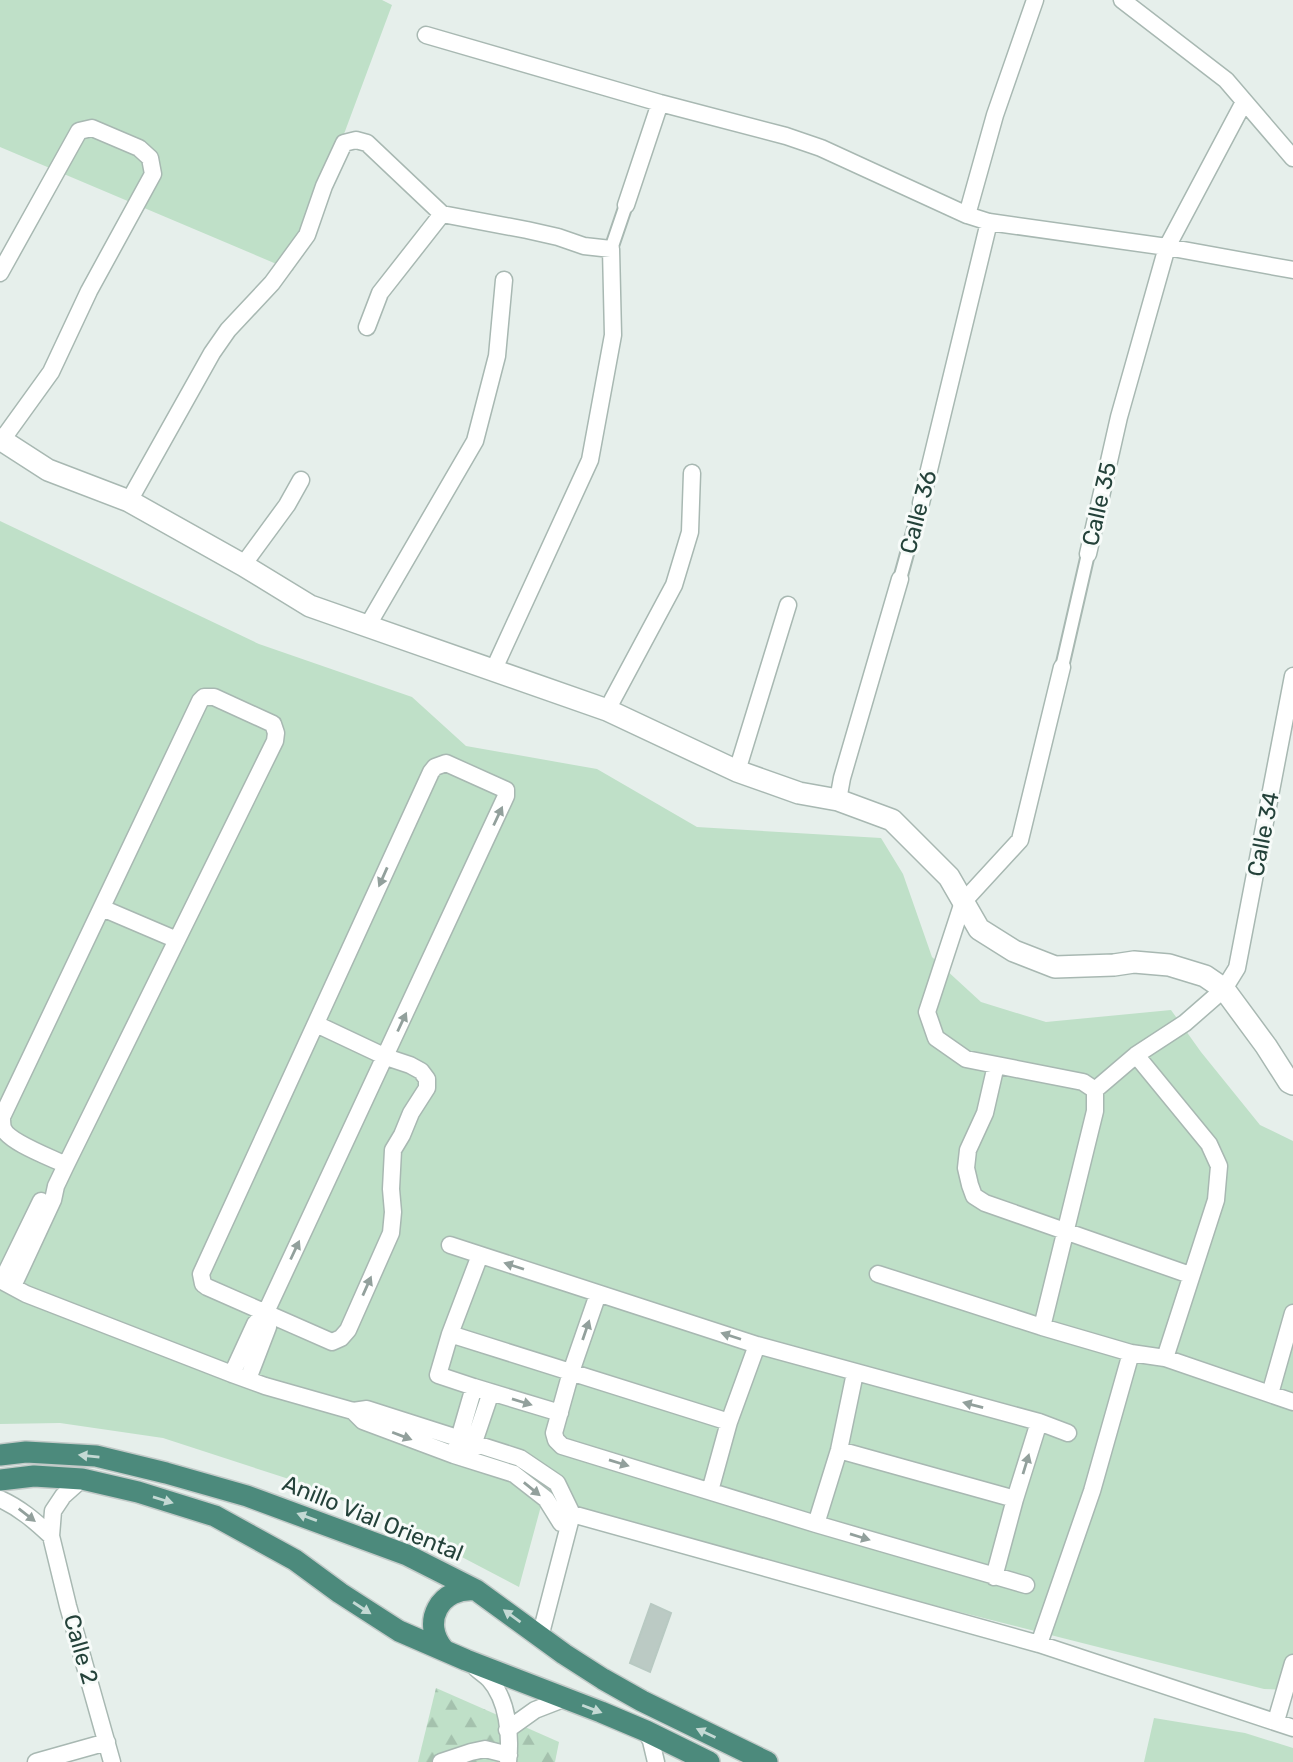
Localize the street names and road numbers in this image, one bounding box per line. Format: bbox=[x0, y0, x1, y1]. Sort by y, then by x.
street label: Calle 35 bbox=[1076, 459, 1122, 549]
street label: Calle 36 bbox=[893, 467, 943, 557]
street label: Calle 34 bbox=[1241, 789, 1285, 879]
street label: Anillo Vial Oriental bbox=[278, 1469, 468, 1567]
street label: Calle 2 bbox=[58, 1611, 104, 1687]

